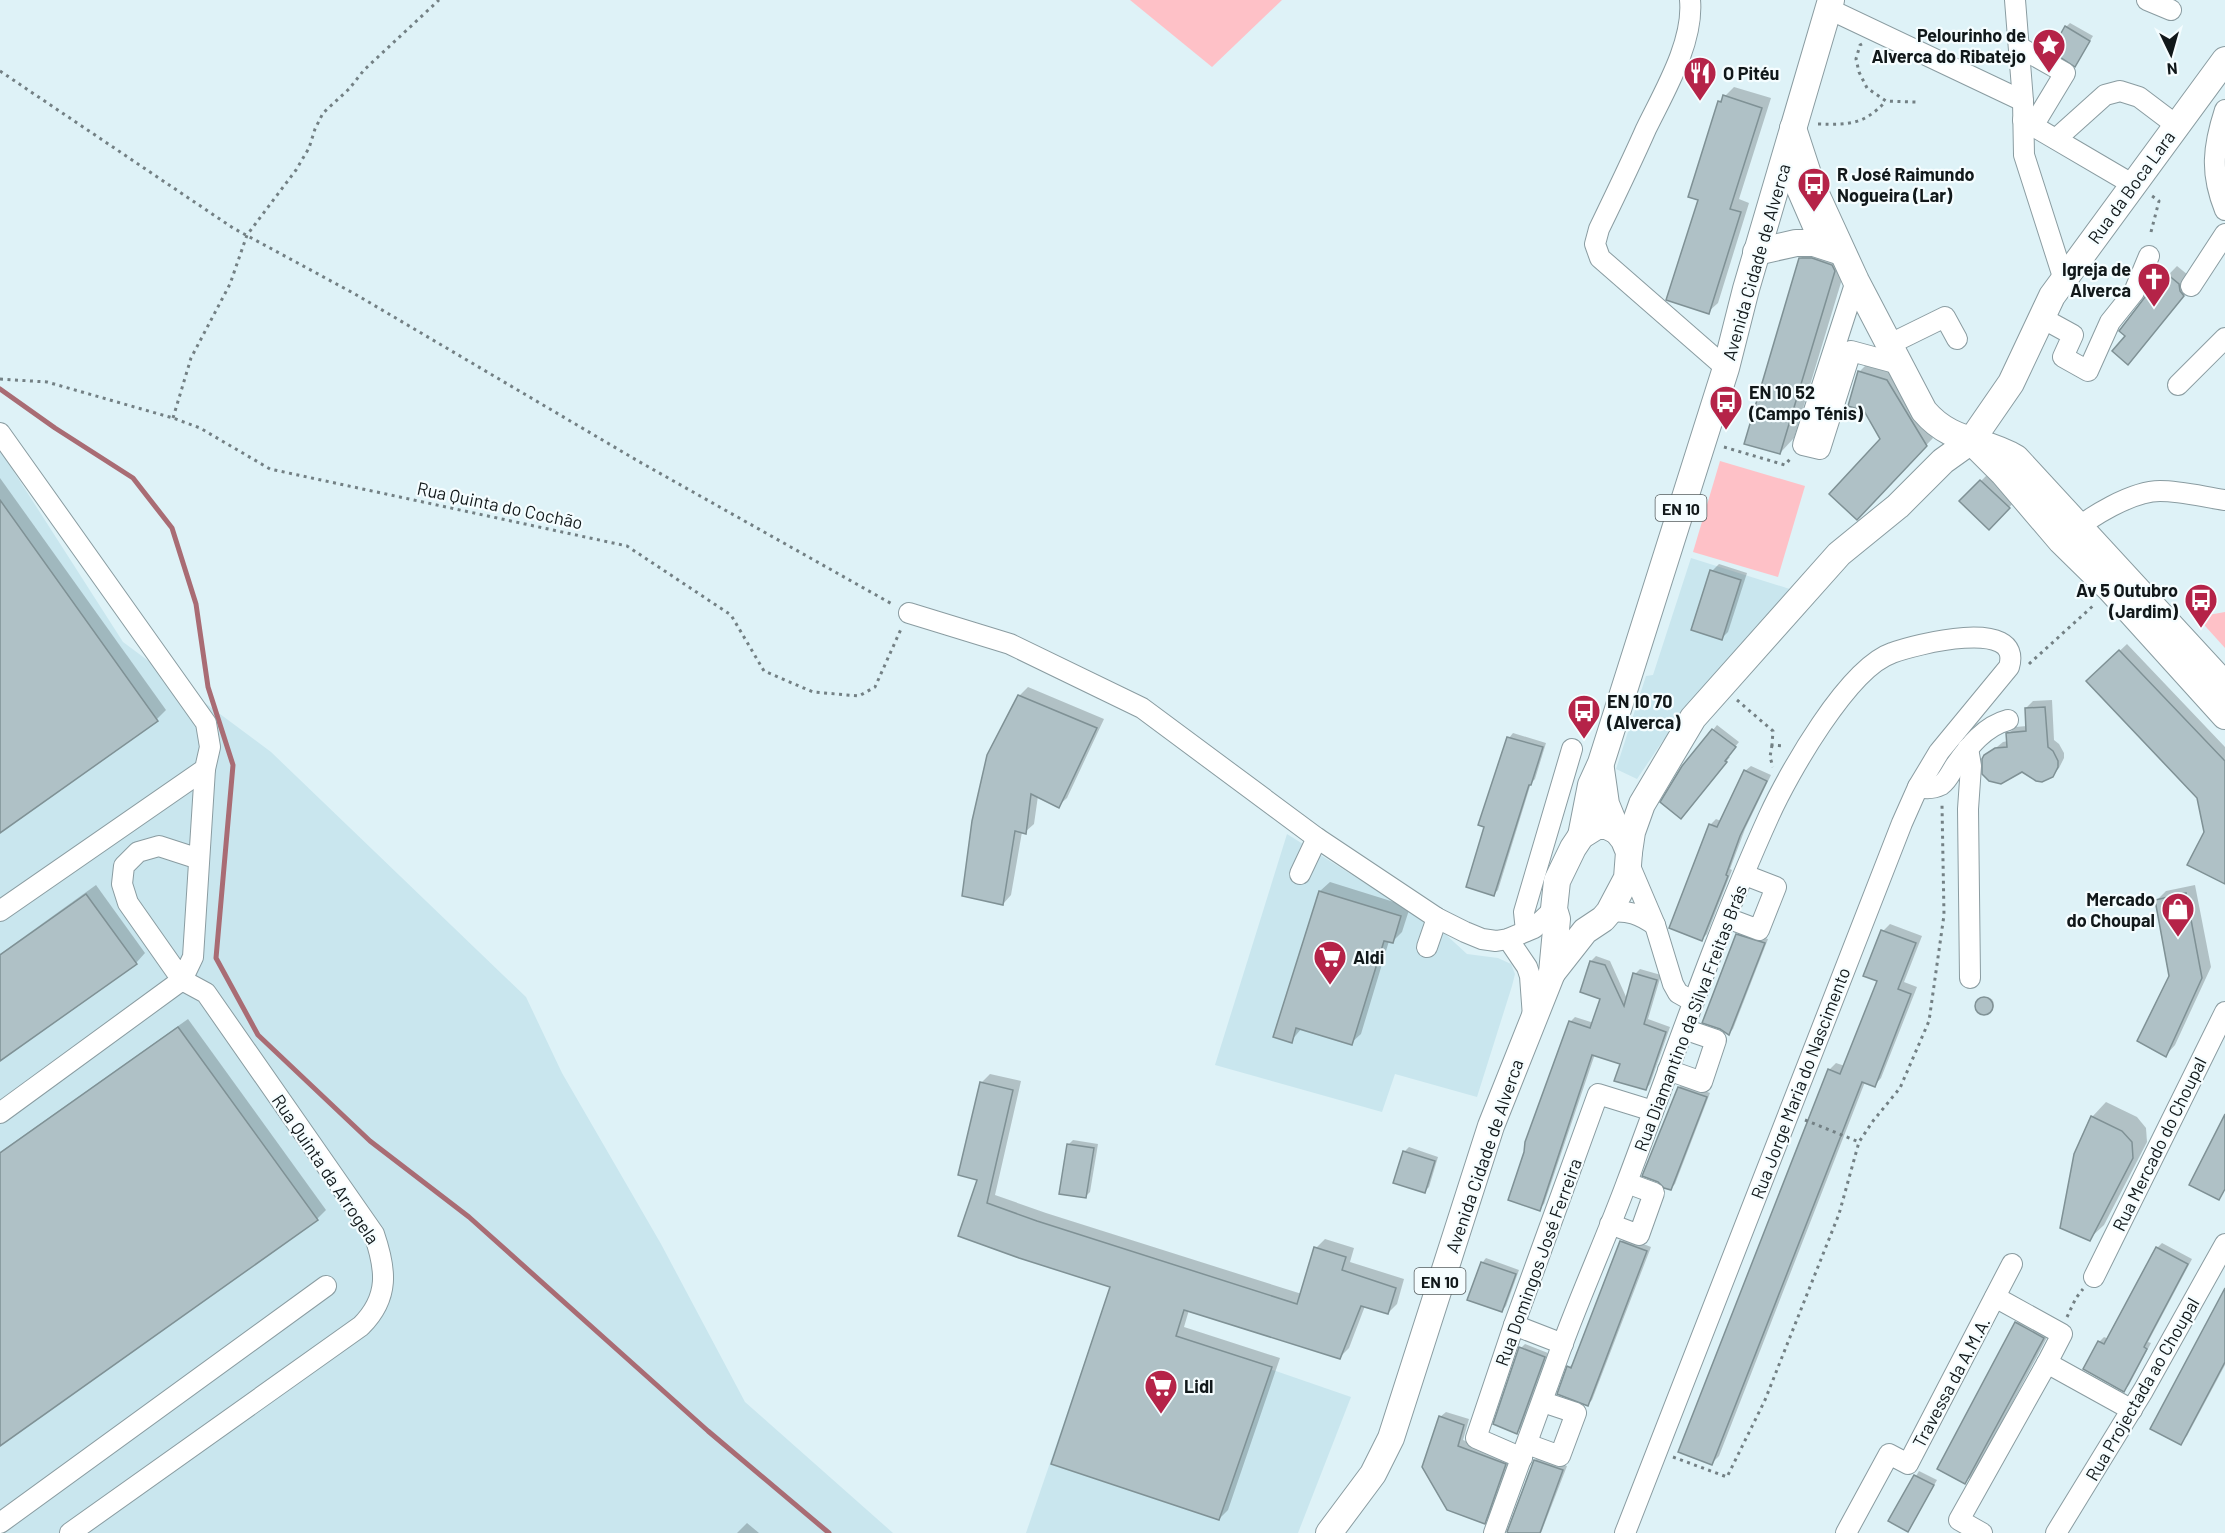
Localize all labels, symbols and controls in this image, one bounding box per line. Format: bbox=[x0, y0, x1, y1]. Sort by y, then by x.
place label: Pelourinho de Alverca do Ribatejo bbox=[1871, 24, 2026, 67]
north arrow bbox=[2141, 24, 2201, 84]
place icon: Pelourinho de Alverca do Ribatejo bbox=[2031, 27, 2067, 74]
restaurant icon: O Pitéu bbox=[1682, 55, 1718, 102]
text: N bbox=[2166, 60, 2178, 79]
place label: O Pitéu bbox=[1723, 62, 1779, 84]
street label: Rua da Boca Lara bbox=[2083, 126, 2179, 248]
street label: Avenida Cidade de Alverca bbox=[1717, 161, 1795, 363]
place label: R José Raimundo Nogueira (Lar) bbox=[1837, 163, 1975, 206]
bus stop icon: R José Raimundo Nogueira (Lar) bbox=[1796, 166, 1832, 213]
place label: Igreja de Alverca bbox=[2062, 258, 2131, 301]
church icon: Igreja de Alverca bbox=[2136, 261, 2172, 308]
place label: EN 10 52 (Campo Ténis) bbox=[1748, 381, 1864, 424]
bus stop icon: EN 10 52 (Campo Ténis) bbox=[1708, 384, 1744, 431]
street label: Rua Quinta do Cochão bbox=[415, 477, 585, 533]
road number: EN 10 bbox=[1656, 495, 1706, 521]
place label: Av 5 Outubro (Jardim) bbox=[2076, 579, 2179, 622]
bus stop icon: Av 5 Outubro (Jardim) bbox=[2183, 582, 2219, 629]
place label: EN 10 70 (Alverca) bbox=[1606, 690, 1681, 733]
bus stop icon: EN 10 70 (Alverca) bbox=[1566, 693, 1602, 740]
street label: Rua Diamantino da Silva Freitas Brás bbox=[1629, 882, 1751, 1154]
place label: Mercado do Choupal bbox=[2066, 888, 2155, 931]
shop icon: Mercado do Choupal bbox=[2160, 891, 2196, 938]
supermarket icon: Aldi bbox=[1312, 939, 1348, 986]
place label: Aldi bbox=[1353, 946, 1384, 968]
street label: Rua Jorge Maria do Nascimento bbox=[1746, 964, 1854, 1202]
street label: Rua Mercado do Choupal bbox=[2107, 1053, 2211, 1235]
street label: Avenida Cidade de Alverca bbox=[1440, 1056, 1528, 1256]
street label: Rua Quinta da Arrogela bbox=[268, 1090, 384, 1248]
street label: Rua Domingos José Ferreira bbox=[1490, 1155, 1586, 1369]
road number: EN 10 bbox=[1414, 1268, 1466, 1294]
street label: Rua Projectada ao Choupal bbox=[2080, 1293, 2204, 1485]
street label: Travessa da A.M.A. bbox=[1907, 1313, 1995, 1451]
supermarket icon: Lidl bbox=[1143, 1368, 1179, 1415]
place label: Lidl bbox=[1184, 1375, 1213, 1397]

